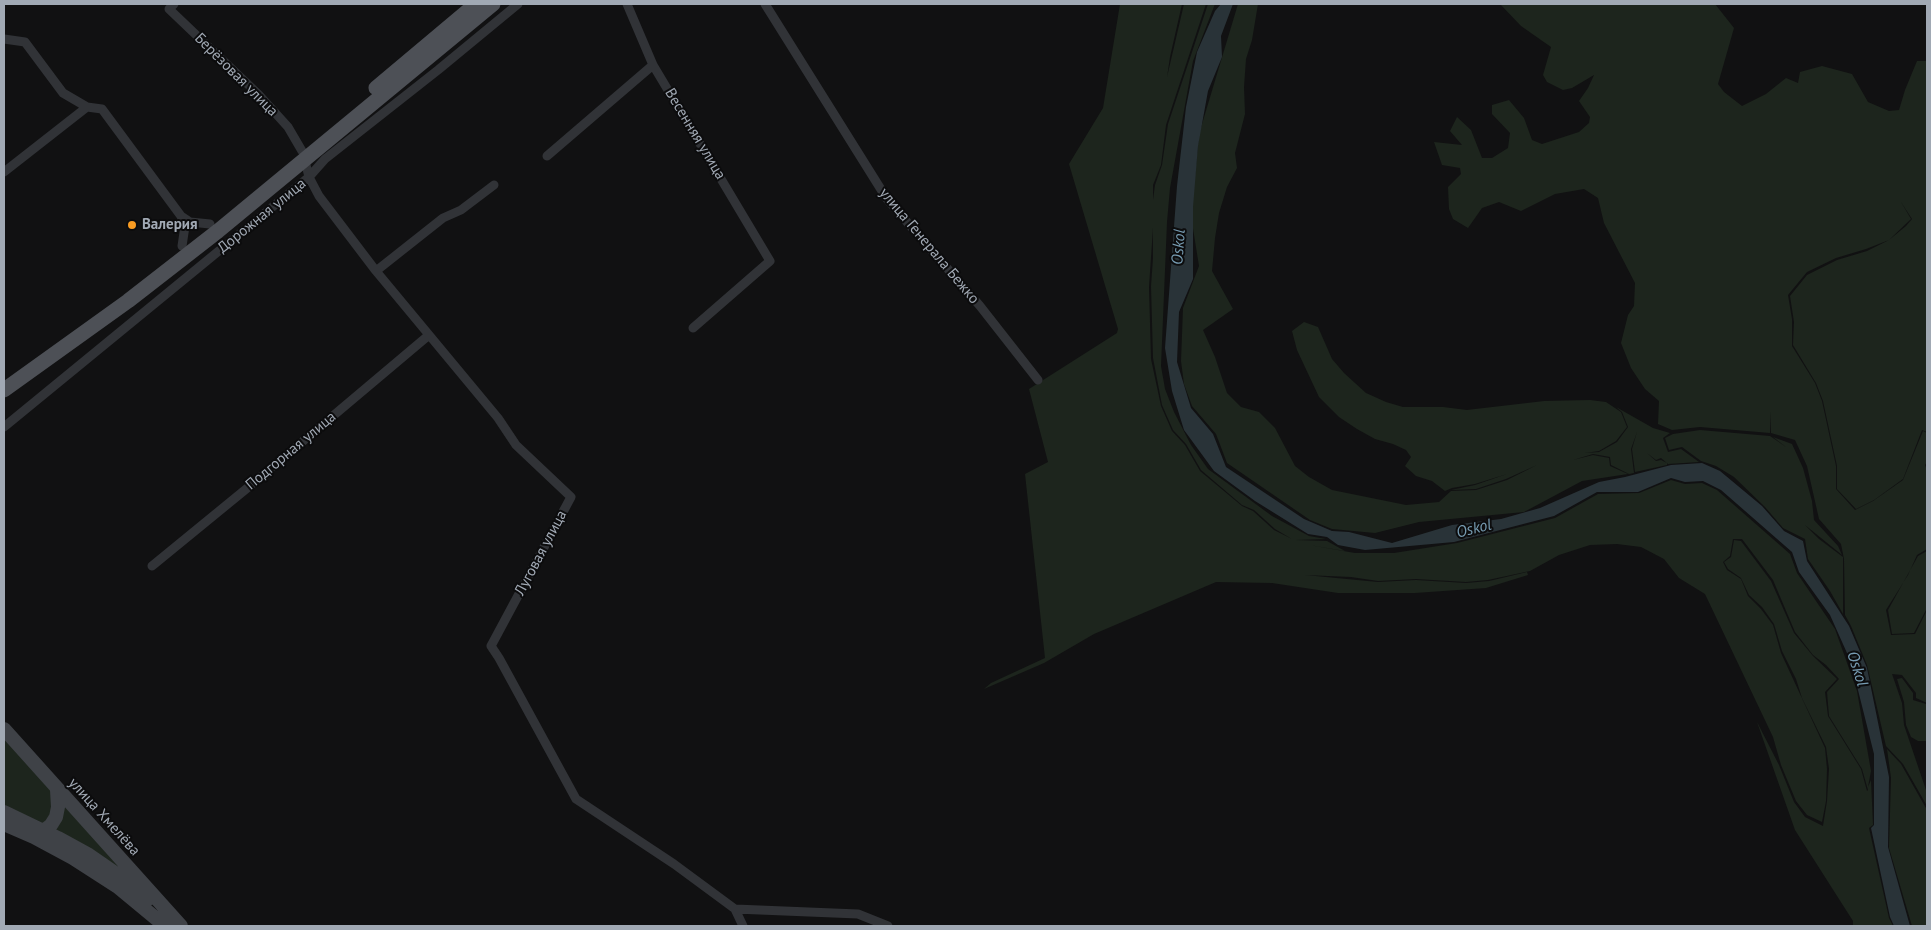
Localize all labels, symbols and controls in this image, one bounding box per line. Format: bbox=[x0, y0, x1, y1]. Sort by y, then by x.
street label: Берёзовая улица bbox=[191, 30, 281, 120]
street label: Весенняя улица bbox=[661, 85, 729, 183]
street label: Дорожная улица bbox=[214, 175, 310, 257]
street label: улица Генерала Бежко bbox=[875, 184, 983, 308]
place label: Валерия bbox=[142, 216, 197, 234]
marker: Валерия bbox=[126, 219, 138, 231]
water label: Oskol bbox=[1168, 228, 1190, 266]
street label: Подгорная улица bbox=[242, 408, 340, 494]
street label: Луговая улица bbox=[511, 507, 571, 599]
water label: Oskol bbox=[1454, 515, 1494, 543]
water label: Oskol bbox=[1842, 649, 1872, 689]
street label: улица Хмелёва bbox=[64, 774, 144, 860]

